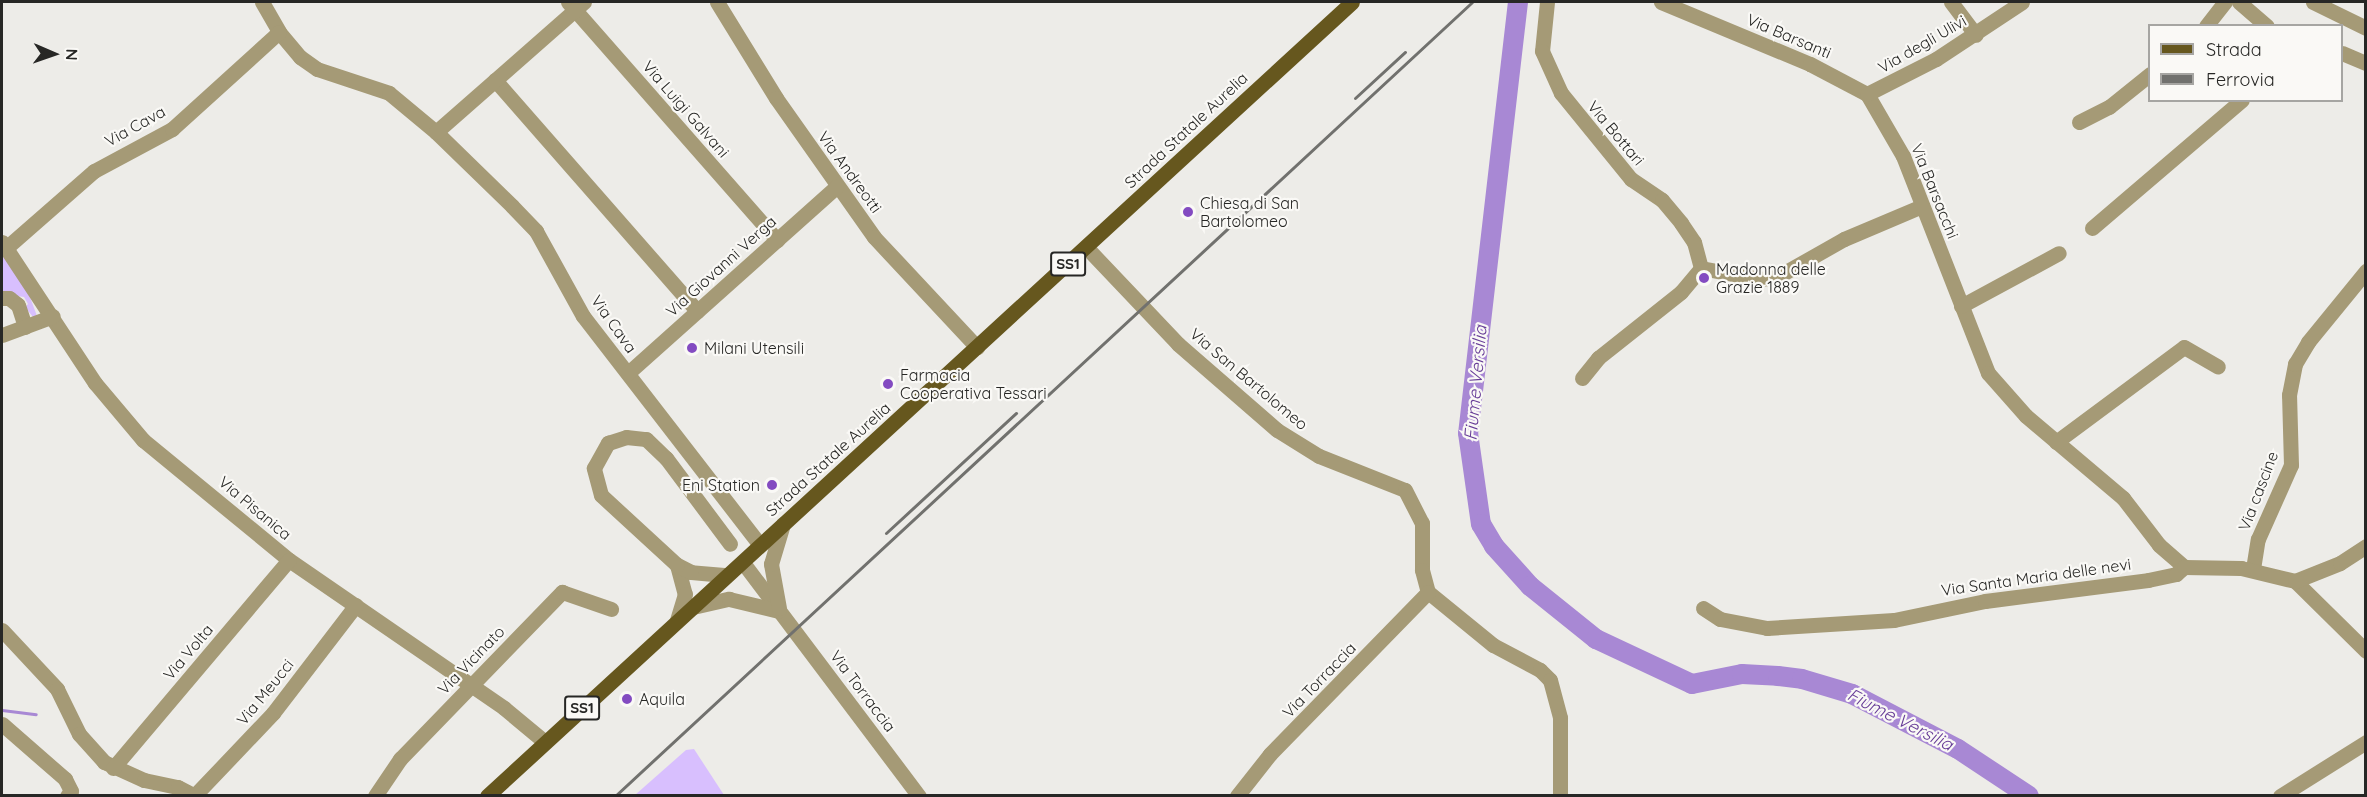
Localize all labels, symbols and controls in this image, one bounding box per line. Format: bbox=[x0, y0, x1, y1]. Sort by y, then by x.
street label: Via Barsanti bbox=[1744, 10, 1834, 62]
street label: Via degli Ulivi bbox=[1874, 11, 1970, 77]
north arrow bbox=[24, 24, 84, 84]
legend bbox=[2148, 24, 2343, 102]
text: Strada bbox=[2206, 38, 2262, 61]
text: N bbox=[62, 48, 82, 61]
street label: Via Luigi Galvani bbox=[639, 57, 733, 161]
street label: Strada Statale Aurelia bbox=[1121, 68, 1251, 192]
text: Ferrovia bbox=[2206, 68, 2275, 91]
street label: Via Bottari bbox=[1583, 97, 1649, 169]
street label: Via Cava bbox=[101, 102, 169, 150]
street label: Via Andreotti bbox=[814, 127, 886, 217]
street label: Via Barsacchi bbox=[1907, 141, 1963, 241]
place label: Chiesa di San Bartolomeo bbox=[1200, 193, 1299, 231]
marker: Chiesa di San Bartolomeo bbox=[1181, 205, 1195, 219]
street label: Via Giovanni Verga bbox=[662, 212, 780, 320]
road number: SS1 bbox=[1050, 252, 1086, 276]
place label: Madonna delle Grazie 1889 bbox=[1716, 259, 1826, 297]
marker: Madonna delle Grazie 1889 bbox=[1697, 271, 1711, 285]
street label: Via Cava bbox=[587, 291, 641, 357]
street label: Via San Bartolomeo bbox=[1186, 324, 1312, 434]
water label: Fiume Versilia bbox=[1460, 324, 1492, 442]
place label: Milani Utensili bbox=[704, 338, 804, 358]
marker: Milani Utensili bbox=[685, 341, 699, 355]
place label: Farmacia Cooperativa Tessari bbox=[900, 365, 1047, 403]
marker: Farmacia Cooperativa Tessari bbox=[881, 377, 895, 391]
street label: Strada Statale Aurelia bbox=[762, 398, 894, 520]
street label: Via cascine bbox=[2234, 449, 2282, 533]
street label: Via Pisanica bbox=[215, 472, 295, 544]
place label: Eni Station bbox=[682, 475, 760, 495]
marker: Eni Station bbox=[765, 478, 779, 492]
street label: Via Santa Maria delle nevi bbox=[1940, 554, 2132, 600]
street label: Via Volta bbox=[159, 620, 217, 684]
street label: Via Vicinato bbox=[434, 622, 508, 698]
street label: Via Torraccia bbox=[1278, 638, 1360, 722]
street label: Via Torraccia bbox=[826, 646, 900, 736]
street label: Via Meucci bbox=[233, 655, 297, 729]
water label: Fiume Versilia bbox=[1844, 684, 1956, 756]
place label: Aquila bbox=[639, 689, 685, 709]
marker: Aquila bbox=[620, 692, 634, 706]
road number: SS1 bbox=[564, 696, 600, 720]

